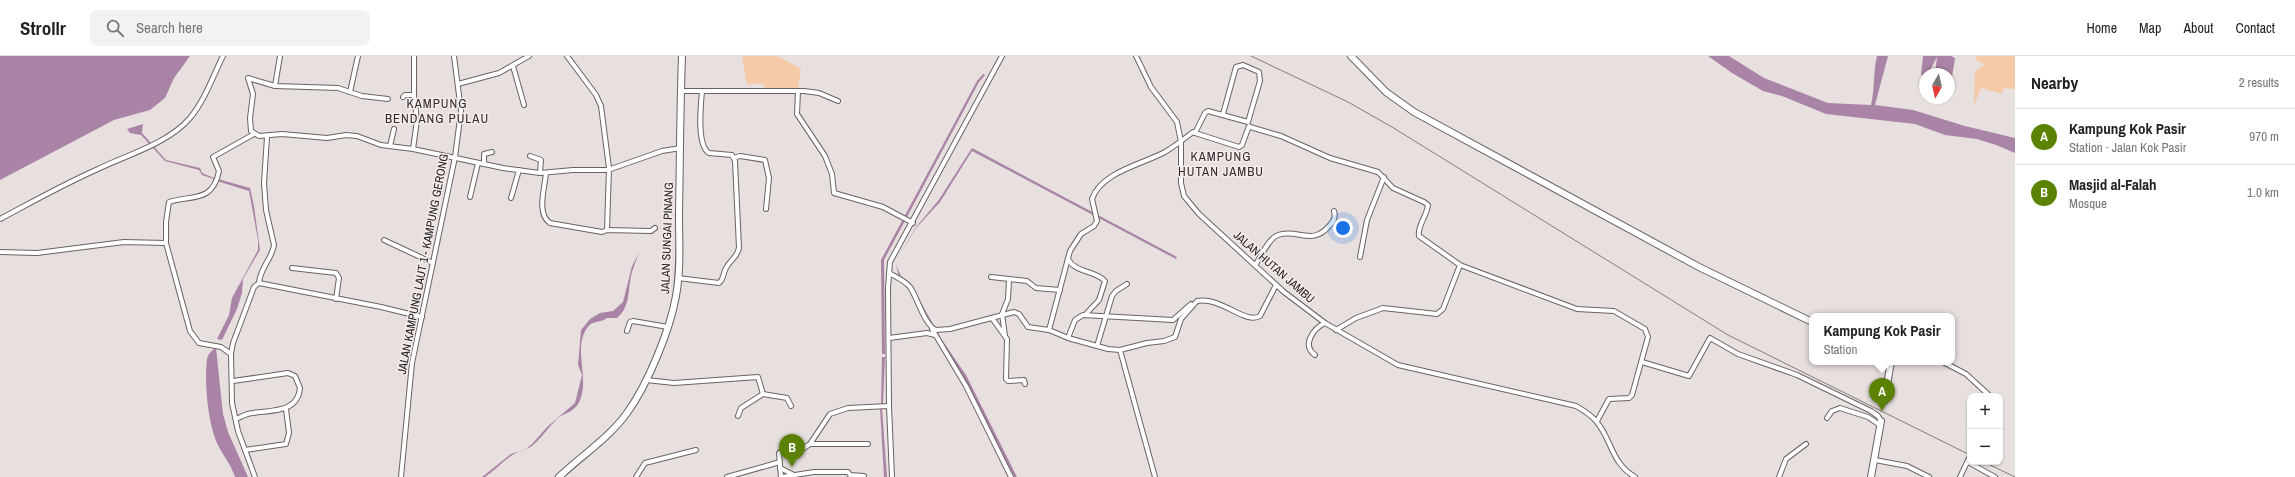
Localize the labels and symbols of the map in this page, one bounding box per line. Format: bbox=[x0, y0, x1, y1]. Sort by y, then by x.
north arrow bbox=[1919, 68, 1955, 104]
district label: KAMPUNG BENDANG PULAU bbox=[385, 95, 489, 127]
district label: KAMPUNG HUTAN JAMBU bbox=[1178, 148, 1264, 180]
street label: JALAN KAMPUNG LAUT 1 - KAMPUNG GERONG bbox=[394, 153, 452, 375]
street label: JALAN SUNGAI PINANG bbox=[657, 182, 677, 294]
your location bbox=[1333, 218, 1353, 238]
street label: JALAN HUTAN JAMBU bbox=[1230, 227, 1318, 307]
pin: A bbox=[1869, 378, 1895, 411]
pin: B bbox=[779, 434, 805, 467]

